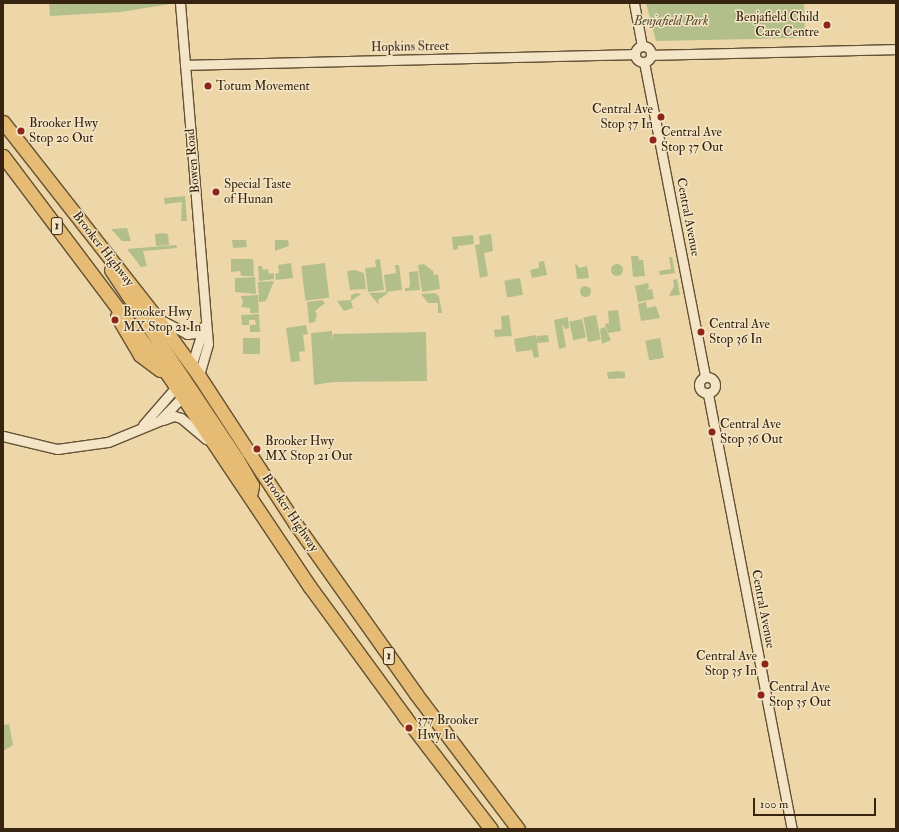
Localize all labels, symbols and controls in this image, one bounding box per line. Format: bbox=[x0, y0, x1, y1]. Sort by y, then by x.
place label: Benjafield Child Care Centre bbox=[736, 10, 819, 41]
park label: Benjafield Park bbox=[634, 13, 708, 29]
marker: Benjafield Child Care Centre bbox=[822, 20, 832, 30]
street label: Hopkins Street bbox=[371, 39, 449, 55]
place label: Totum Movement bbox=[216, 78, 310, 94]
marker: Totum Movement bbox=[203, 81, 213, 91]
place label: Central Ave Stop 37 In bbox=[592, 102, 653, 133]
marker: Central Ave Stop 37 In bbox=[656, 112, 666, 122]
place label: Brooker Hwy Stop 20 Out bbox=[29, 116, 98, 147]
place label: Central Ave Stop 37 Out bbox=[661, 125, 723, 156]
marker: Brooker Hwy Stop 20 Out bbox=[16, 126, 26, 136]
street label: Bowen Road bbox=[182, 128, 204, 194]
marker: Central Ave Stop 37 Out bbox=[648, 135, 658, 145]
street label: Central Avenue bbox=[673, 176, 703, 258]
place label: Special Taste of Hunan bbox=[224, 177, 291, 208]
marker: Special Taste of Hunan bbox=[211, 187, 221, 197]
street label: Brooker Highway bbox=[69, 208, 137, 290]
road number: 1 bbox=[50, 216, 64, 236]
place label: Brooker Hwy MX Stop 21 In bbox=[123, 305, 201, 336]
marker: Brooker Hwy MX Stop 21 In bbox=[110, 315, 120, 325]
place label: Central Ave Stop 36 In bbox=[709, 317, 770, 348]
marker: Central Ave Stop 36 In bbox=[696, 327, 706, 337]
place label: Central Ave Stop 36 Out bbox=[720, 417, 783, 448]
marker: Central Ave Stop 36 Out bbox=[707, 427, 717, 437]
place label: Brooker Hwy MX Stop 21 Out bbox=[265, 434, 353, 465]
marker: Brooker Hwy MX Stop 21 Out bbox=[252, 444, 262, 454]
street label: Brooker Highway bbox=[258, 471, 322, 555]
street label: Central Avenue bbox=[748, 568, 778, 650]
road number: 1 bbox=[382, 646, 396, 666]
place label: Central Ave Stop 35 In bbox=[696, 649, 757, 680]
marker: Central Ave Stop 35 In bbox=[760, 659, 770, 669]
place label: Central Ave Stop 35 Out bbox=[769, 680, 831, 711]
marker: Central Ave Stop 35 Out bbox=[756, 690, 766, 700]
place label: 377 Brooker Hwy In bbox=[417, 713, 479, 744]
marker: 377 Brooker Hwy In bbox=[404, 723, 414, 733]
scale bar bbox=[755, 790, 878, 816]
text: 100 m bbox=[760, 797, 788, 812]

